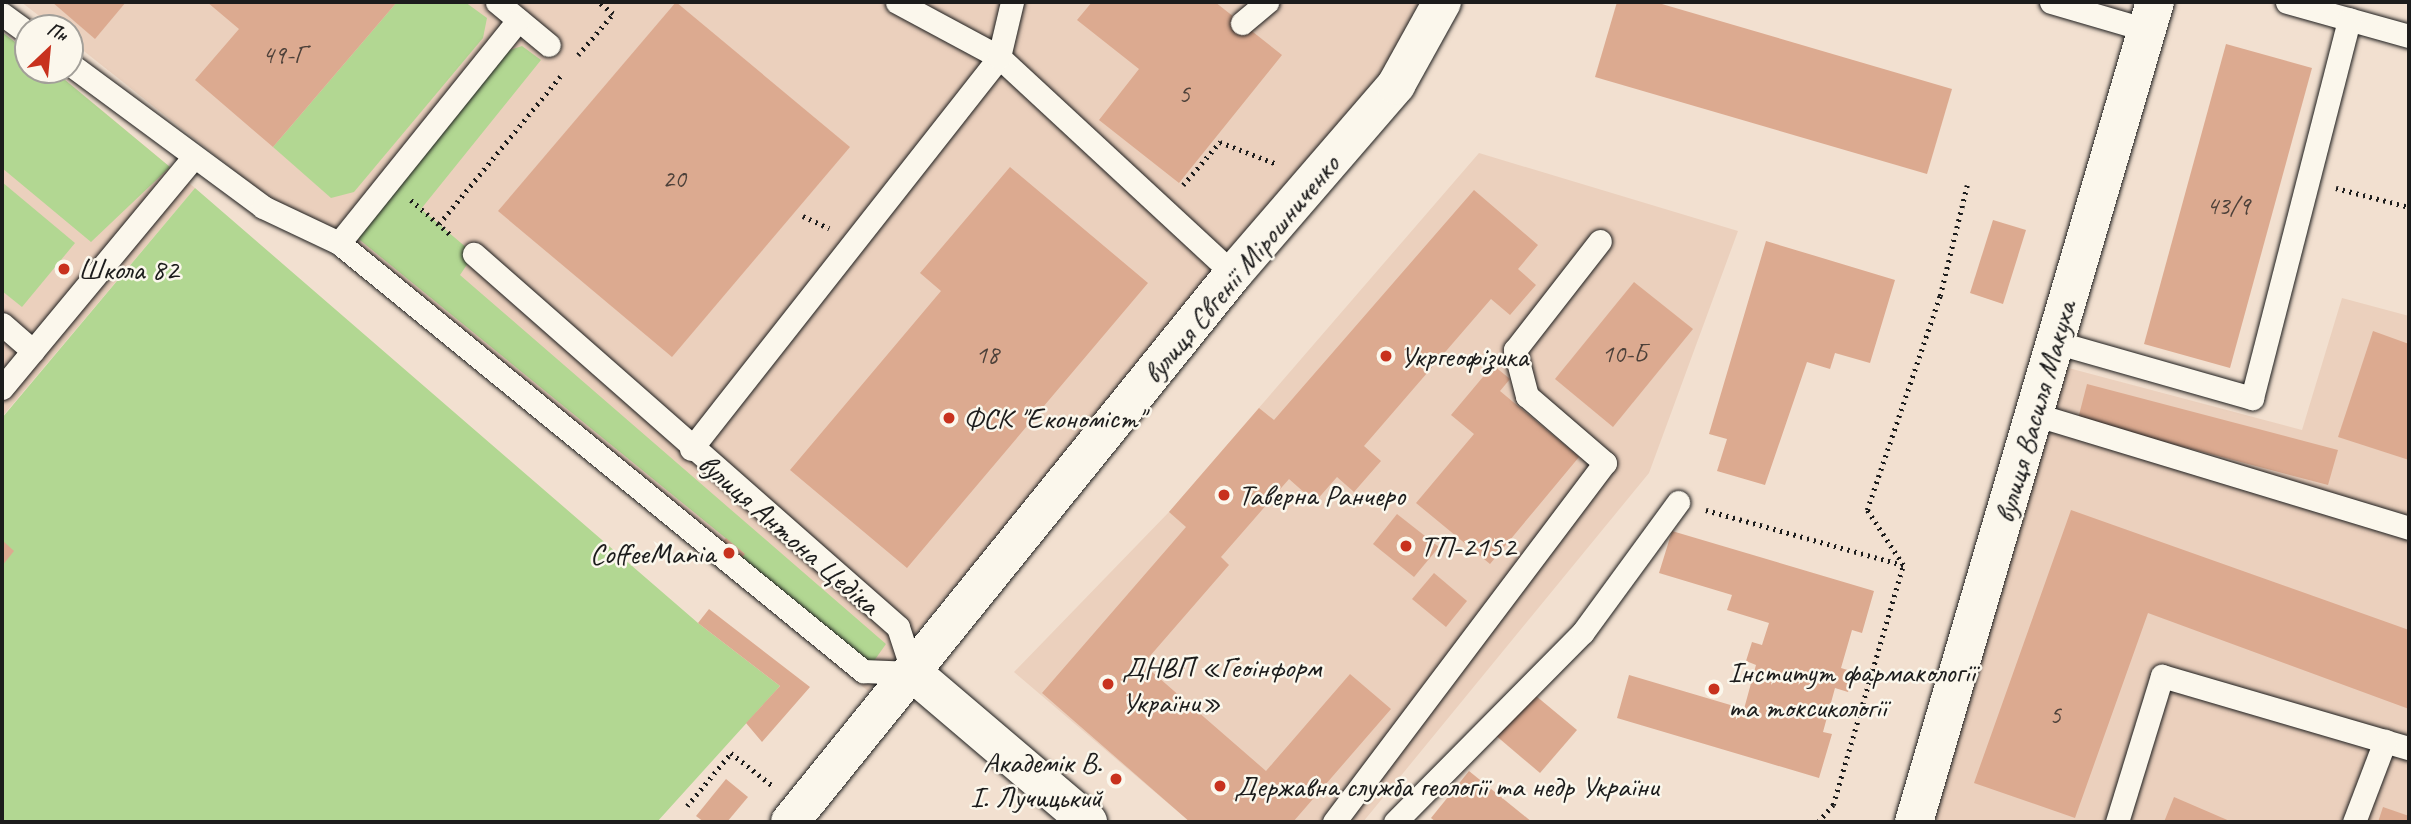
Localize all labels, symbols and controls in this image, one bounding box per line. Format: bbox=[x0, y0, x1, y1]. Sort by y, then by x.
north arrow bbox=[14, 14, 84, 84]
text: Пн bbox=[43, 17, 72, 47]
house number: 49-Г bbox=[262, 39, 306, 71]
house number: 5 bbox=[1178, 78, 1190, 110]
street label: вулиця Євгенії Мірошниченко bbox=[1135, 147, 1347, 391]
house number: 20 bbox=[662, 163, 686, 195]
house number: 43/9 bbox=[2206, 190, 2250, 222]
place label: Школа 82 bbox=[78, 251, 178, 287]
marker: Школа 82 bbox=[56, 261, 72, 277]
street label: вулиця Василя Макуха bbox=[1986, 297, 2084, 527]
place label: Укргеофізика bbox=[1400, 338, 1528, 374]
house number: 10-Б bbox=[1601, 338, 1647, 370]
house number: 18 bbox=[975, 339, 999, 371]
marker: Укргеофізика bbox=[1378, 348, 1394, 364]
place label: ФСК "Економіст" bbox=[963, 400, 1144, 436]
marker: ФСК "Економіст" bbox=[941, 410, 957, 426]
street label: вулиця Антона Цедіка bbox=[691, 446, 887, 622]
place label: Таверна Ранчеро bbox=[1238, 477, 1405, 513]
marker: Таверна Ранчеро bbox=[1216, 487, 1232, 503]
place label: ТП-2152 bbox=[1420, 528, 1516, 564]
place label: CoffeeMania bbox=[590, 535, 715, 571]
marker: ТП-2152 bbox=[1398, 538, 1414, 554]
marker: CoffeeMania bbox=[721, 545, 737, 561]
place label: ДНВП «Геоінформ України» bbox=[1122, 649, 1321, 720]
place label: Інститут фармакології та токсикології bbox=[1728, 654, 1970, 724]
marker: ДНВП «Геоінформ України» bbox=[1100, 676, 1116, 692]
marker: Інститут фармакології та токсикології bbox=[1706, 681, 1722, 697]
house number: 5 bbox=[2049, 699, 2061, 731]
place label: Академік В. І. Лучицький bbox=[970, 744, 1102, 814]
place label: Державна служба геології та недр України bbox=[1234, 768, 1655, 804]
marker: Академік В. І. Лучицький bbox=[1108, 771, 1124, 787]
marker: Державна служба геології та недр України bbox=[1212, 778, 1228, 794]

